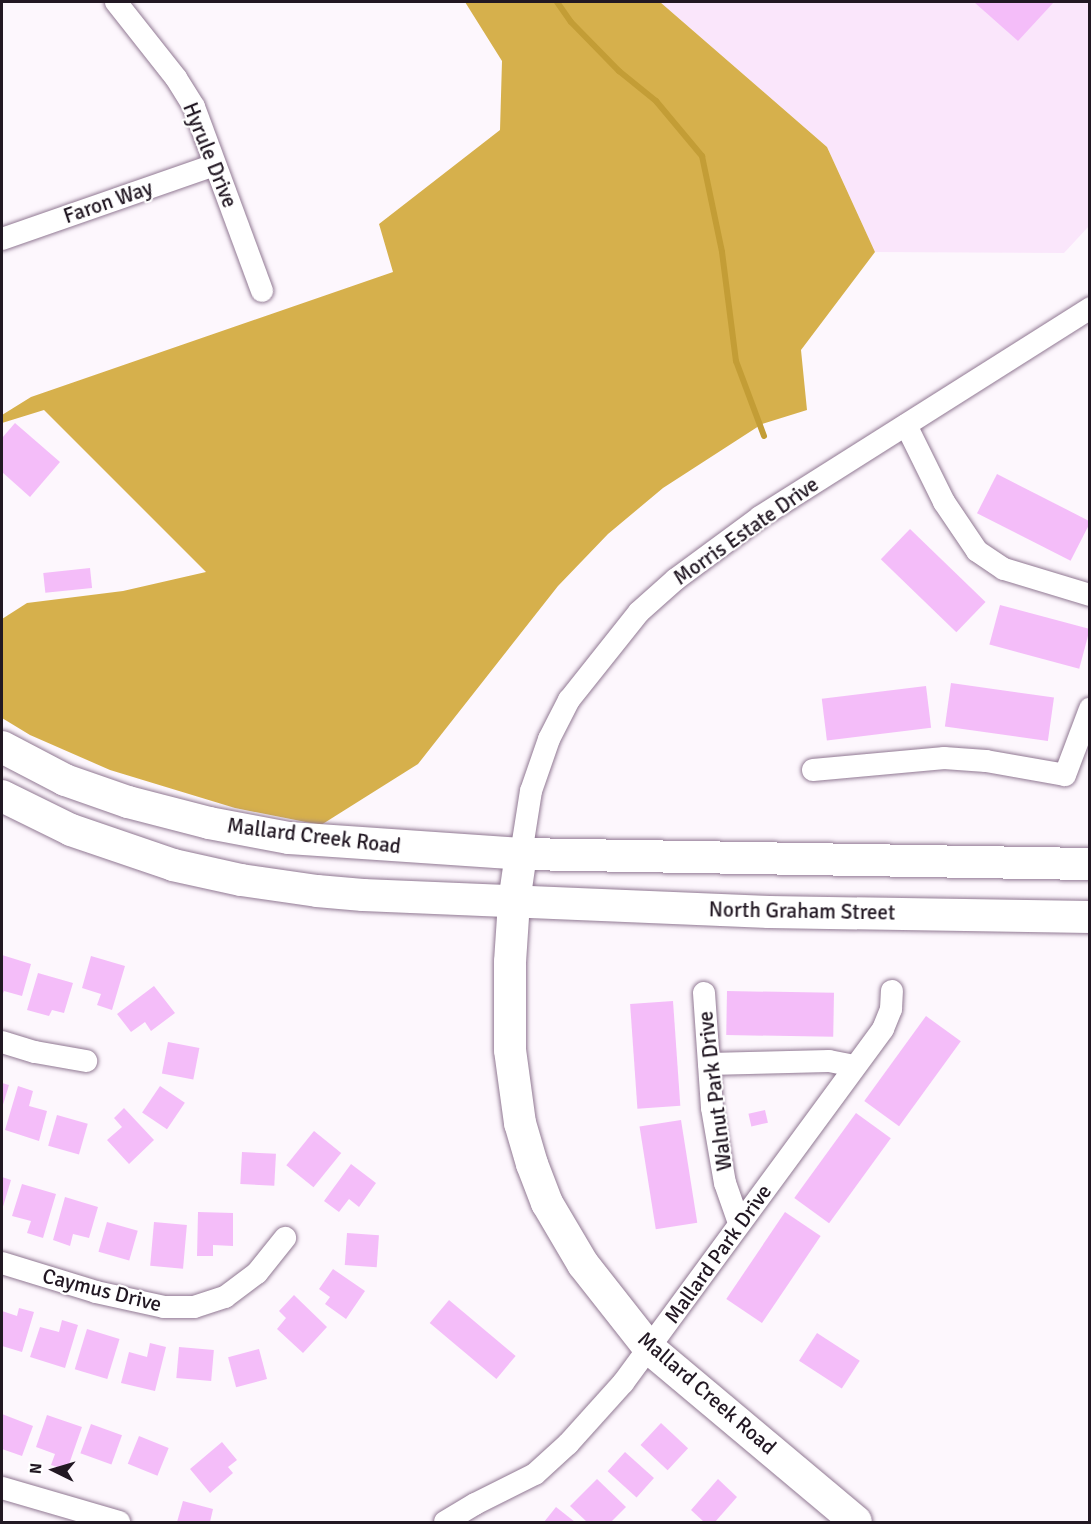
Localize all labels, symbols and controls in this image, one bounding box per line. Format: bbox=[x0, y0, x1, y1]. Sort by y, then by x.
street label: Hyrule Drive bbox=[177, 99, 243, 211]
street label: Faron Way bbox=[60, 175, 156, 229]
street label: Morris Estate Drive bbox=[669, 472, 823, 590]
street label: Mallard Creek Road bbox=[226, 813, 402, 859]
street label: North Graham Street bbox=[708, 897, 896, 925]
street label: Walnut Park Drive bbox=[693, 1010, 737, 1172]
street label: Mallard Park Drive bbox=[659, 1180, 777, 1328]
street label: Caymus Drive bbox=[40, 1263, 164, 1317]
street label: Mallard Creek Road bbox=[633, 1326, 781, 1460]
north arrow bbox=[24, 1440, 84, 1500]
text: N bbox=[26, 1462, 47, 1475]

